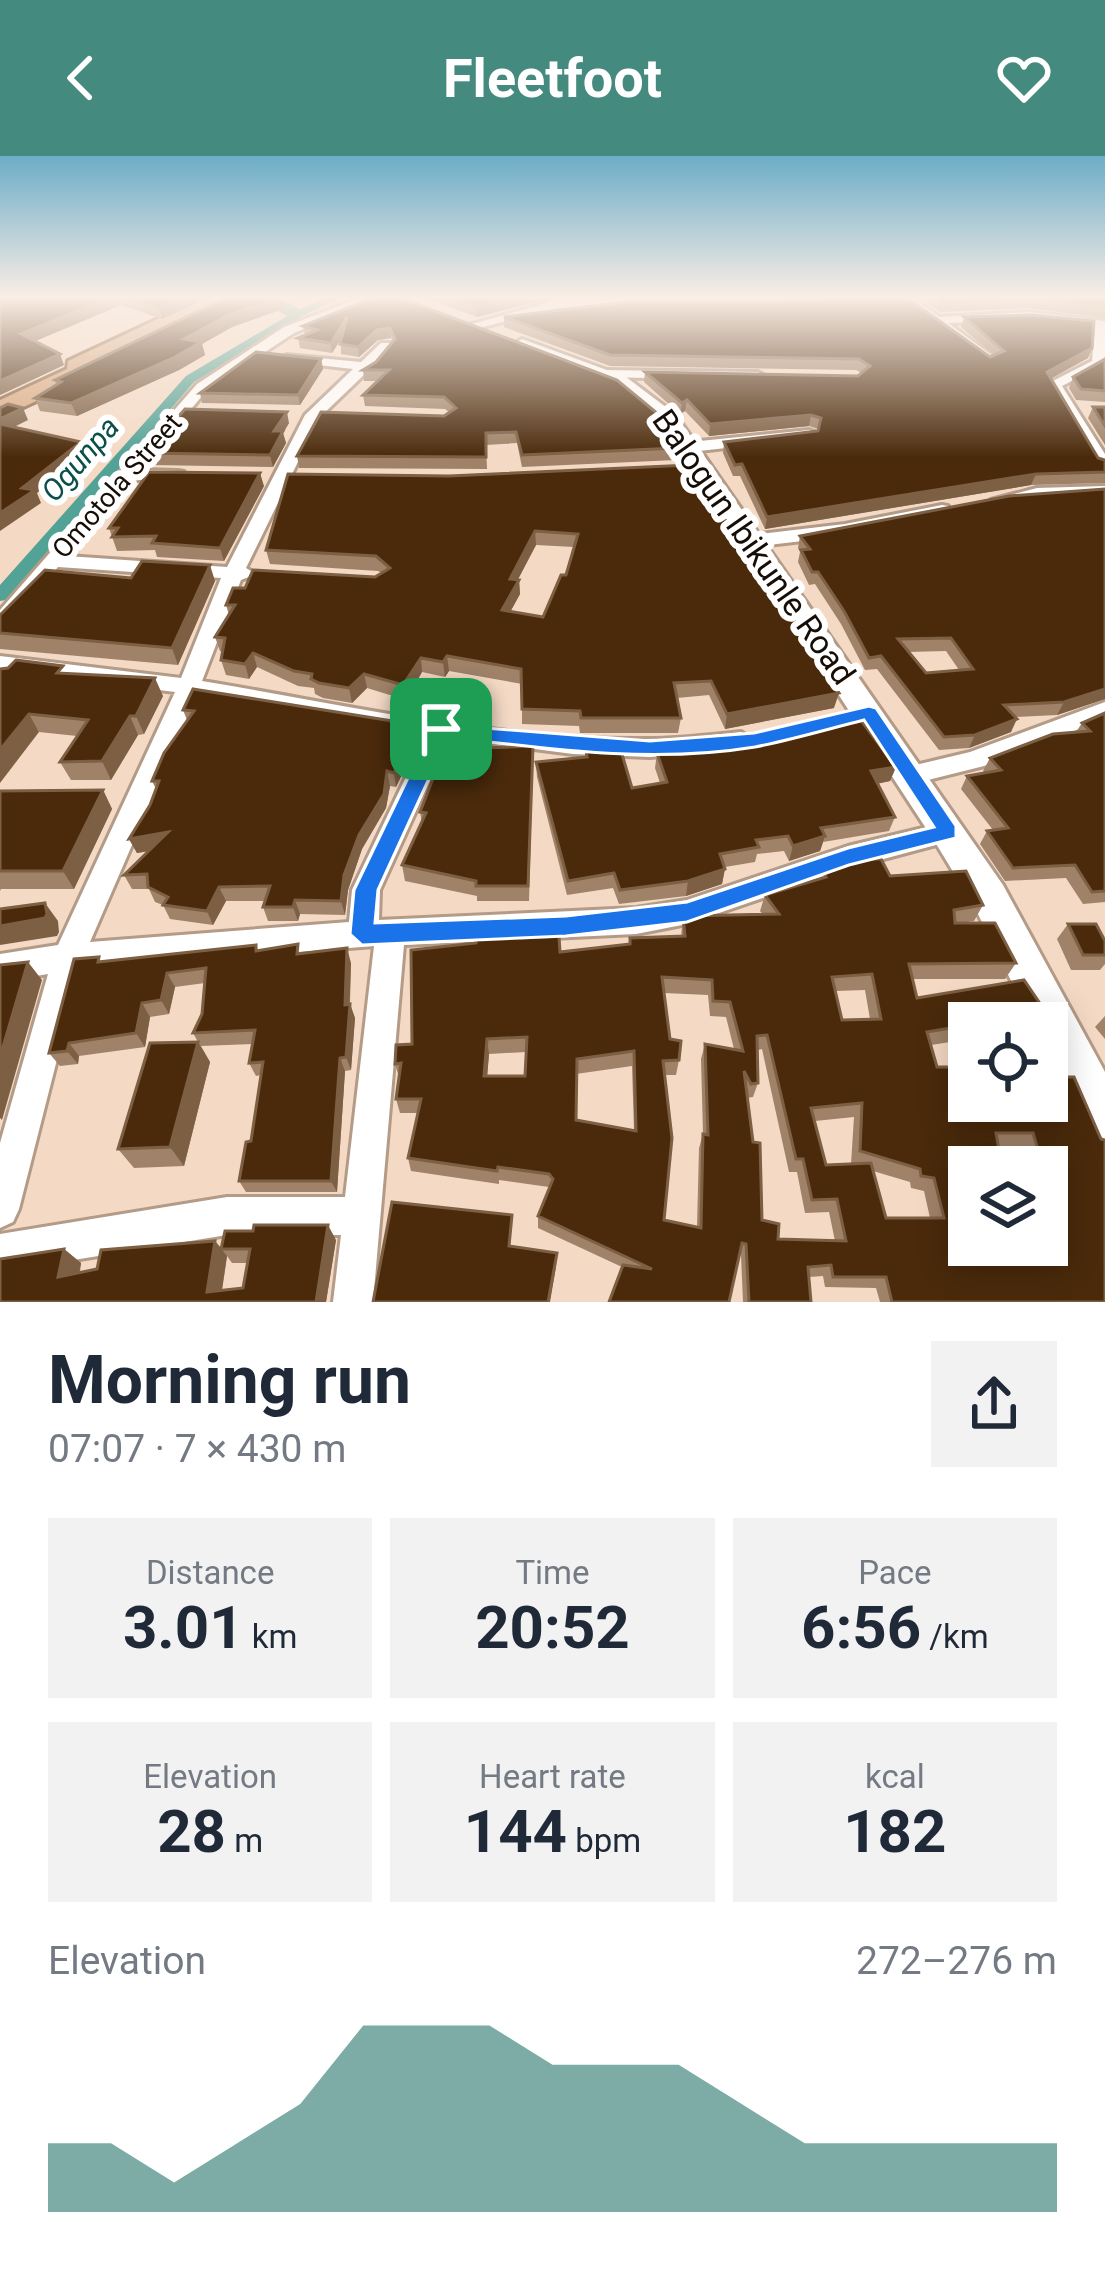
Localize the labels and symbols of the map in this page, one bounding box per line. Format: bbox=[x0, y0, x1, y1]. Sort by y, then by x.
street label: Balogun Ibikunle Road bbox=[644, 402, 864, 692]
street label: Omotola Street bbox=[46, 407, 188, 565]
water label: Ogunpa bbox=[34, 410, 126, 508]
pin bbox=[390, 678, 492, 780]

